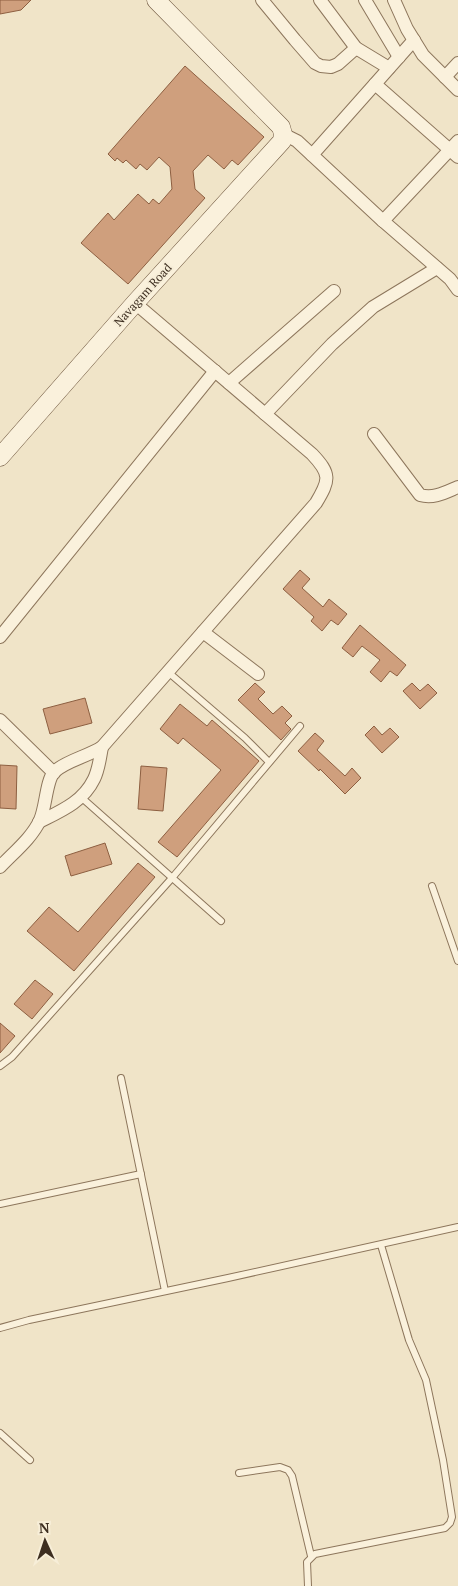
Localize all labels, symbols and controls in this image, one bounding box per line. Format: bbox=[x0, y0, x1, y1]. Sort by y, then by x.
street label: Navagam Road bbox=[110, 260, 175, 329]
north arrow bbox=[20, 1516, 70, 1566]
text: N bbox=[38, 1518, 50, 1537]

